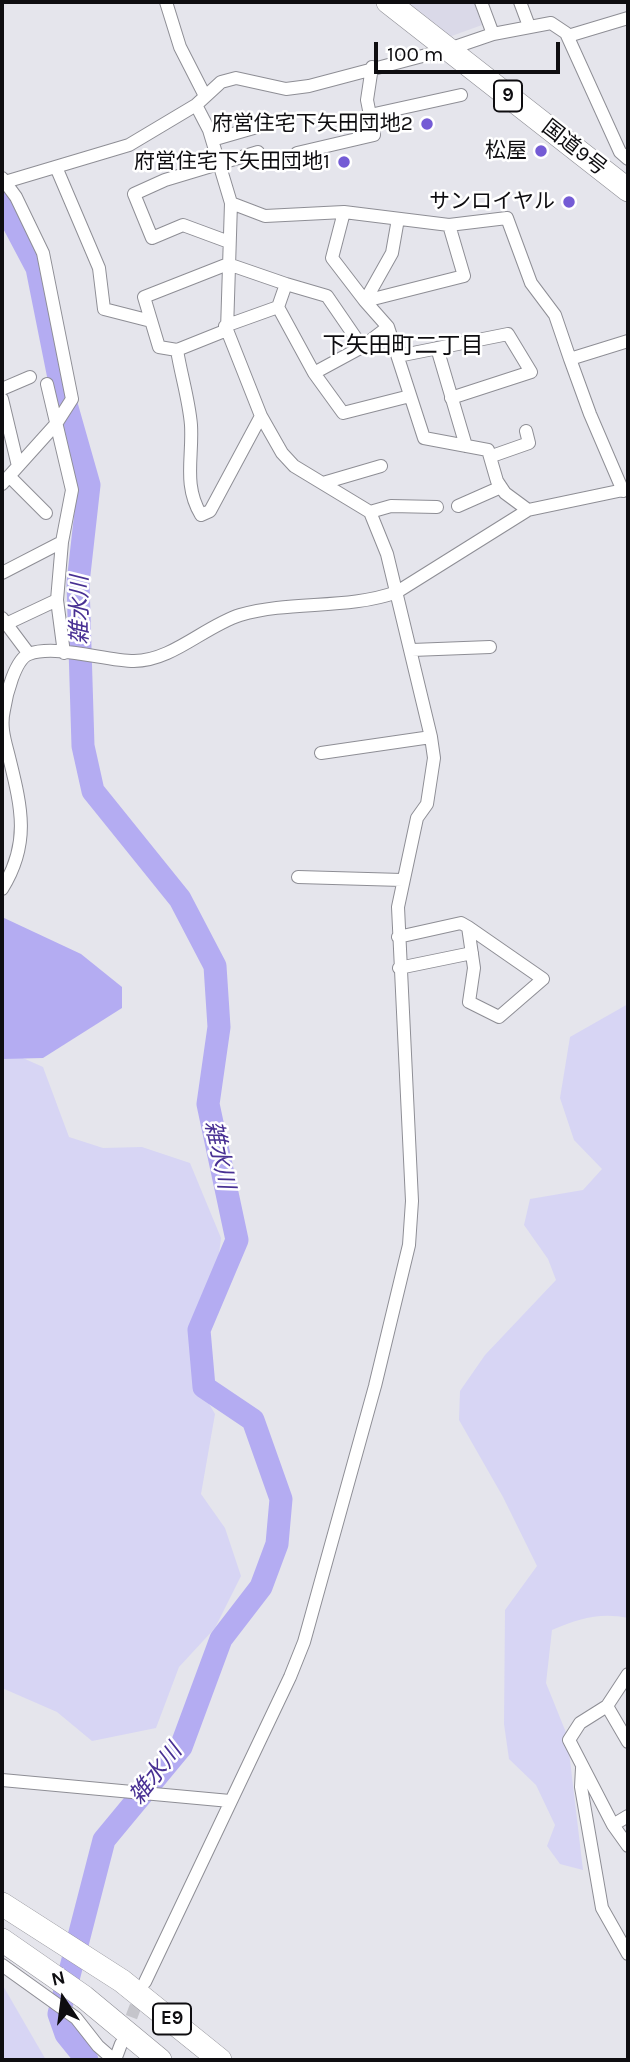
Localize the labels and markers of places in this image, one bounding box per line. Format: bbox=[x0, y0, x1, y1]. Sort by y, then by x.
place label: 府営住宅下矢田団地2 bbox=[212, 111, 413, 137]
marker: 府営住宅下矢田団地2 bbox=[419, 116, 435, 132]
place label: 松屋 bbox=[485, 138, 527, 164]
marker: 松屋 bbox=[533, 143, 549, 159]
place label: 府営住宅下矢田団地1 bbox=[134, 149, 330, 175]
marker: 府営住宅下矢田団地1 bbox=[336, 154, 352, 170]
place label: サンロイヤル bbox=[429, 189, 555, 215]
marker: サンロイヤル bbox=[561, 194, 577, 210]

